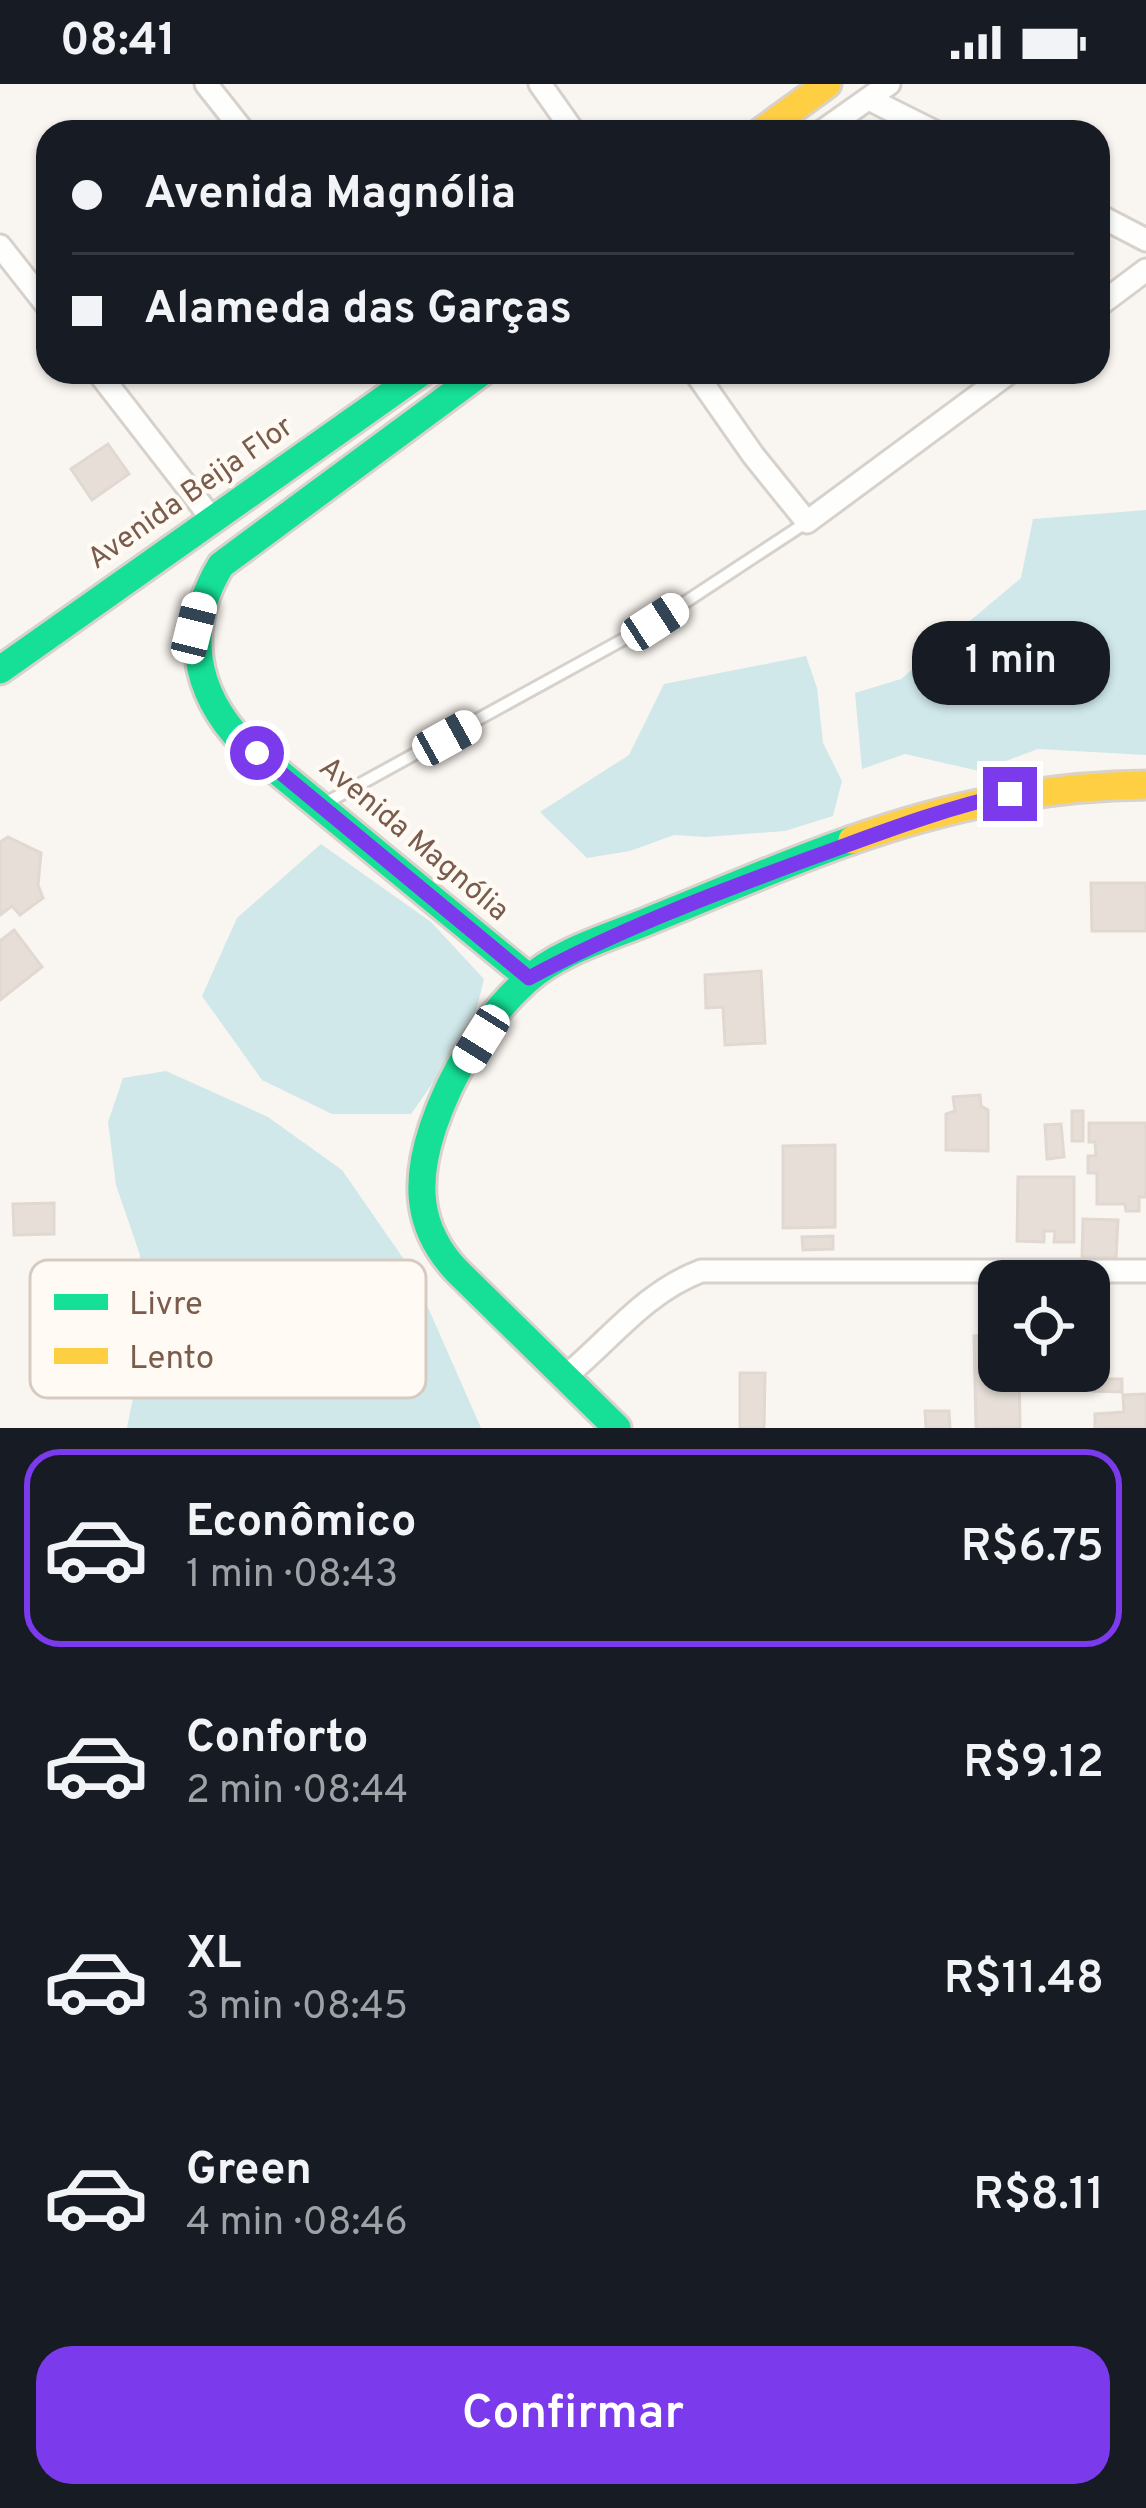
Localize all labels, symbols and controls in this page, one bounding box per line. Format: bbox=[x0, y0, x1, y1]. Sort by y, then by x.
text: 08:41 bbox=[60, 14, 176, 71]
text: Avenida Magnólia bbox=[144, 167, 516, 224]
text: Alameda das Garças bbox=[144, 282, 572, 339]
street label: Avenida Beija Flor bbox=[81, 409, 301, 579]
car bbox=[615, 587, 695, 657]
car bbox=[168, 589, 220, 667]
callout: 1 min bbox=[911, 620, 1109, 704]
text: 1 min bbox=[965, 638, 1057, 687]
car bbox=[407, 705, 487, 771]
route start bbox=[230, 726, 284, 780]
street label: Avenida Magnólia bbox=[310, 750, 516, 930]
route end bbox=[983, 767, 1037, 821]
car bbox=[447, 999, 515, 1079]
legend bbox=[30, 1260, 426, 1398]
map controls bbox=[978, 1260, 1110, 1392]
button: locate bbox=[978, 1260, 1110, 1392]
text: Livre bbox=[129, 1285, 203, 1327]
text: Lento bbox=[129, 1339, 214, 1381]
icon: car bbox=[42, 1494, 150, 1602]
text: Econômico bbox=[186, 1495, 416, 1552]
text: R$6.75 bbox=[961, 1520, 1104, 1577]
text: 1 min · 08:43 bbox=[186, 1552, 398, 1601]
icon: car bbox=[42, 1710, 150, 1818]
text: Conforto bbox=[186, 1711, 369, 1768]
text: R$9.12 bbox=[963, 1736, 1104, 1793]
text: 2 min · 08:44 bbox=[186, 1768, 408, 1817]
icon: car bbox=[42, 1926, 150, 2034]
text: XL bbox=[186, 1927, 241, 1984]
text: R$11.48 bbox=[944, 1952, 1104, 2009]
text: 3 min · 08:45 bbox=[186, 1984, 408, 2033]
icon: car bbox=[42, 2142, 150, 2250]
text: Green bbox=[186, 2143, 312, 2200]
text: R$8.11 bbox=[973, 2168, 1104, 2225]
text: 4 min · 08:46 bbox=[186, 2200, 408, 2249]
button: Confirmar bbox=[36, 2346, 1110, 2484]

